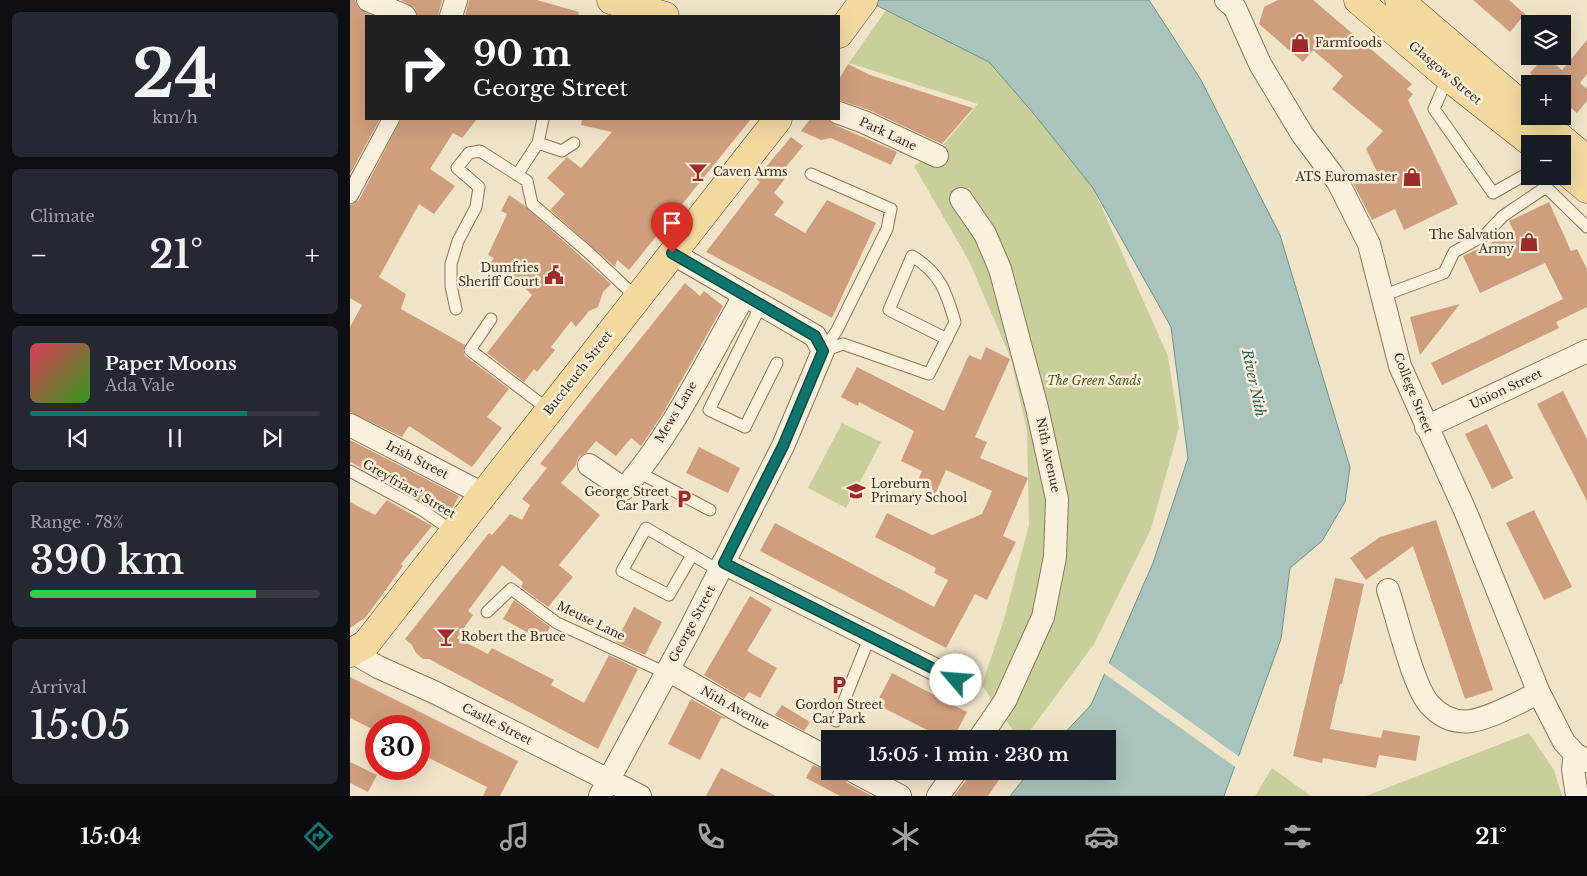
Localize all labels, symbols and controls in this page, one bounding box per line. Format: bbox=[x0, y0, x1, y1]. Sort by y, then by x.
map controls bbox=[1521, 15, 1571, 185]
button: layers bbox=[1521, 15, 1571, 65]
text: 90 m bbox=[473, 32, 571, 75]
shop icon: Farmfoods bbox=[1289, 32, 1311, 54]
text: 24 bbox=[132, 34, 218, 115]
icon: right bbox=[390, 35, 455, 100]
place label: Farmfoods bbox=[1315, 35, 1382, 50]
street label: Glasgow Street bbox=[1406, 38, 1485, 108]
text: George Street bbox=[473, 75, 628, 102]
button: + bbox=[1521, 75, 1571, 125]
text: km/h bbox=[152, 107, 198, 127]
street label: Park Lane bbox=[857, 114, 919, 153]
button: − bbox=[1521, 135, 1571, 185]
bar icon: Caven Arms bbox=[687, 161, 709, 183]
place label: Caven Arms bbox=[713, 164, 788, 179]
shop icon: ATS Euromaster bbox=[1401, 166, 1423, 188]
place label: ATS Euromaster bbox=[1294, 169, 1397, 184]
pin bbox=[651, 202, 693, 253]
text: Climate bbox=[30, 206, 95, 226]
icon: arrive bbox=[658, 209, 686, 237]
place label: The Salvation Army bbox=[1429, 227, 1514, 256]
text: 21° bbox=[149, 231, 203, 278]
shop icon: The Salvation Army bbox=[1518, 231, 1540, 253]
text: − bbox=[30, 238, 48, 273]
text: + bbox=[305, 238, 320, 273]
place label: Dumfries Sheriff Court bbox=[458, 260, 539, 289]
public building icon: Dumfries Sheriff Court bbox=[543, 264, 565, 286]
street label: Buccleuch Street bbox=[540, 327, 616, 418]
water label: River Nith bbox=[1238, 347, 1270, 418]
street label: College Street bbox=[1390, 350, 1437, 436]
text: Paper Moons bbox=[105, 352, 237, 375]
street label: Union Street bbox=[1467, 365, 1545, 412]
park label: The Green Sands bbox=[1047, 373, 1142, 388]
text: Ada Vale bbox=[105, 375, 175, 395]
street label: Mews Lane bbox=[651, 378, 700, 445]
street label: Nith Avenue bbox=[1033, 416, 1064, 494]
icon: previous bbox=[64, 424, 92, 452]
icon: pause bbox=[161, 424, 189, 452]
icon: next bbox=[258, 424, 286, 452]
street label: Irish Street bbox=[384, 437, 451, 482]
street label: Greyfriars' Street bbox=[360, 456, 459, 521]
place label: Loreburn Primary School bbox=[871, 476, 967, 505]
school or university icon: Loreburn Primary School bbox=[845, 480, 867, 502]
place label: George Street Car Park bbox=[585, 484, 670, 513]
parking icon: George Street Car Park bbox=[673, 488, 695, 510]
text: Range · 78% bbox=[30, 512, 123, 532]
text: 390 km bbox=[30, 537, 184, 584]
street label: George Street bbox=[665, 583, 718, 665]
street label: Meuse Lane bbox=[555, 598, 628, 644]
bar icon: Robert the Bruce bbox=[435, 626, 457, 648]
place label: Robert the Bruce bbox=[461, 629, 566, 644]
position arrow bbox=[929, 653, 981, 705]
parking icon: Gordon Street Car Park bbox=[828, 674, 850, 696]
text: Arrival bbox=[30, 677, 87, 697]
street label: Nith Avenue bbox=[698, 683, 772, 733]
place label: Gordon Street Car Park bbox=[795, 697, 883, 726]
street label: Castle Street bbox=[460, 699, 535, 748]
text: 15:05 bbox=[30, 702, 130, 749]
speed limit sign: 30 bbox=[365, 715, 430, 780]
text: 15:05 · 1 min · 230 m bbox=[868, 743, 1069, 766]
icon: directions bbox=[301, 819, 336, 854]
icon: music bbox=[497, 819, 532, 854]
icon: phone bbox=[693, 819, 728, 854]
icon: climate bbox=[888, 819, 923, 854]
icon: car bbox=[1084, 819, 1119, 854]
icon: filters bbox=[1280, 819, 1315, 854]
text: 15:04 bbox=[80, 823, 141, 850]
text: 21° bbox=[1475, 823, 1507, 850]

